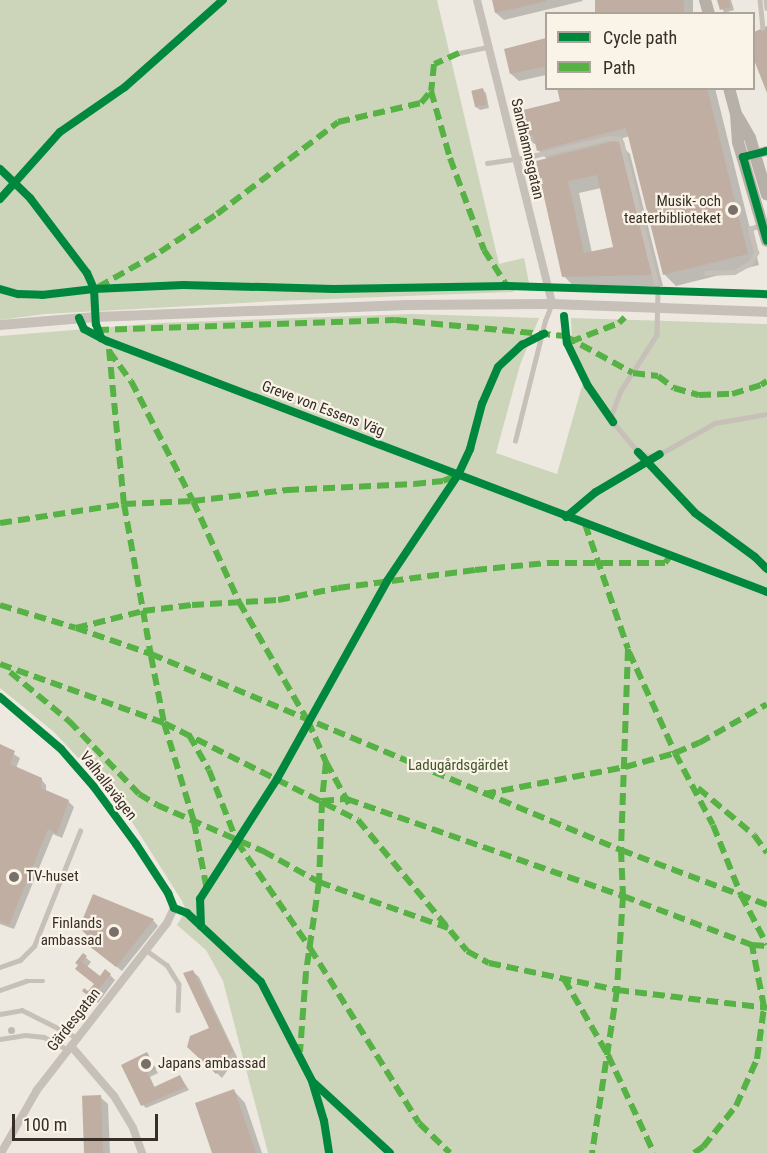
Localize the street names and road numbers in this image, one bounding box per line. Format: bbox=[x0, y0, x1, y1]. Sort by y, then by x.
street label: Sandhamnsgatan bbox=[507, 97, 547, 201]
street label: Greve von Essens Väg bbox=[259, 377, 387, 441]
street label: Valhallavägen bbox=[76, 748, 140, 824]
street label: Gärdesgatan bbox=[44, 985, 104, 1055]

